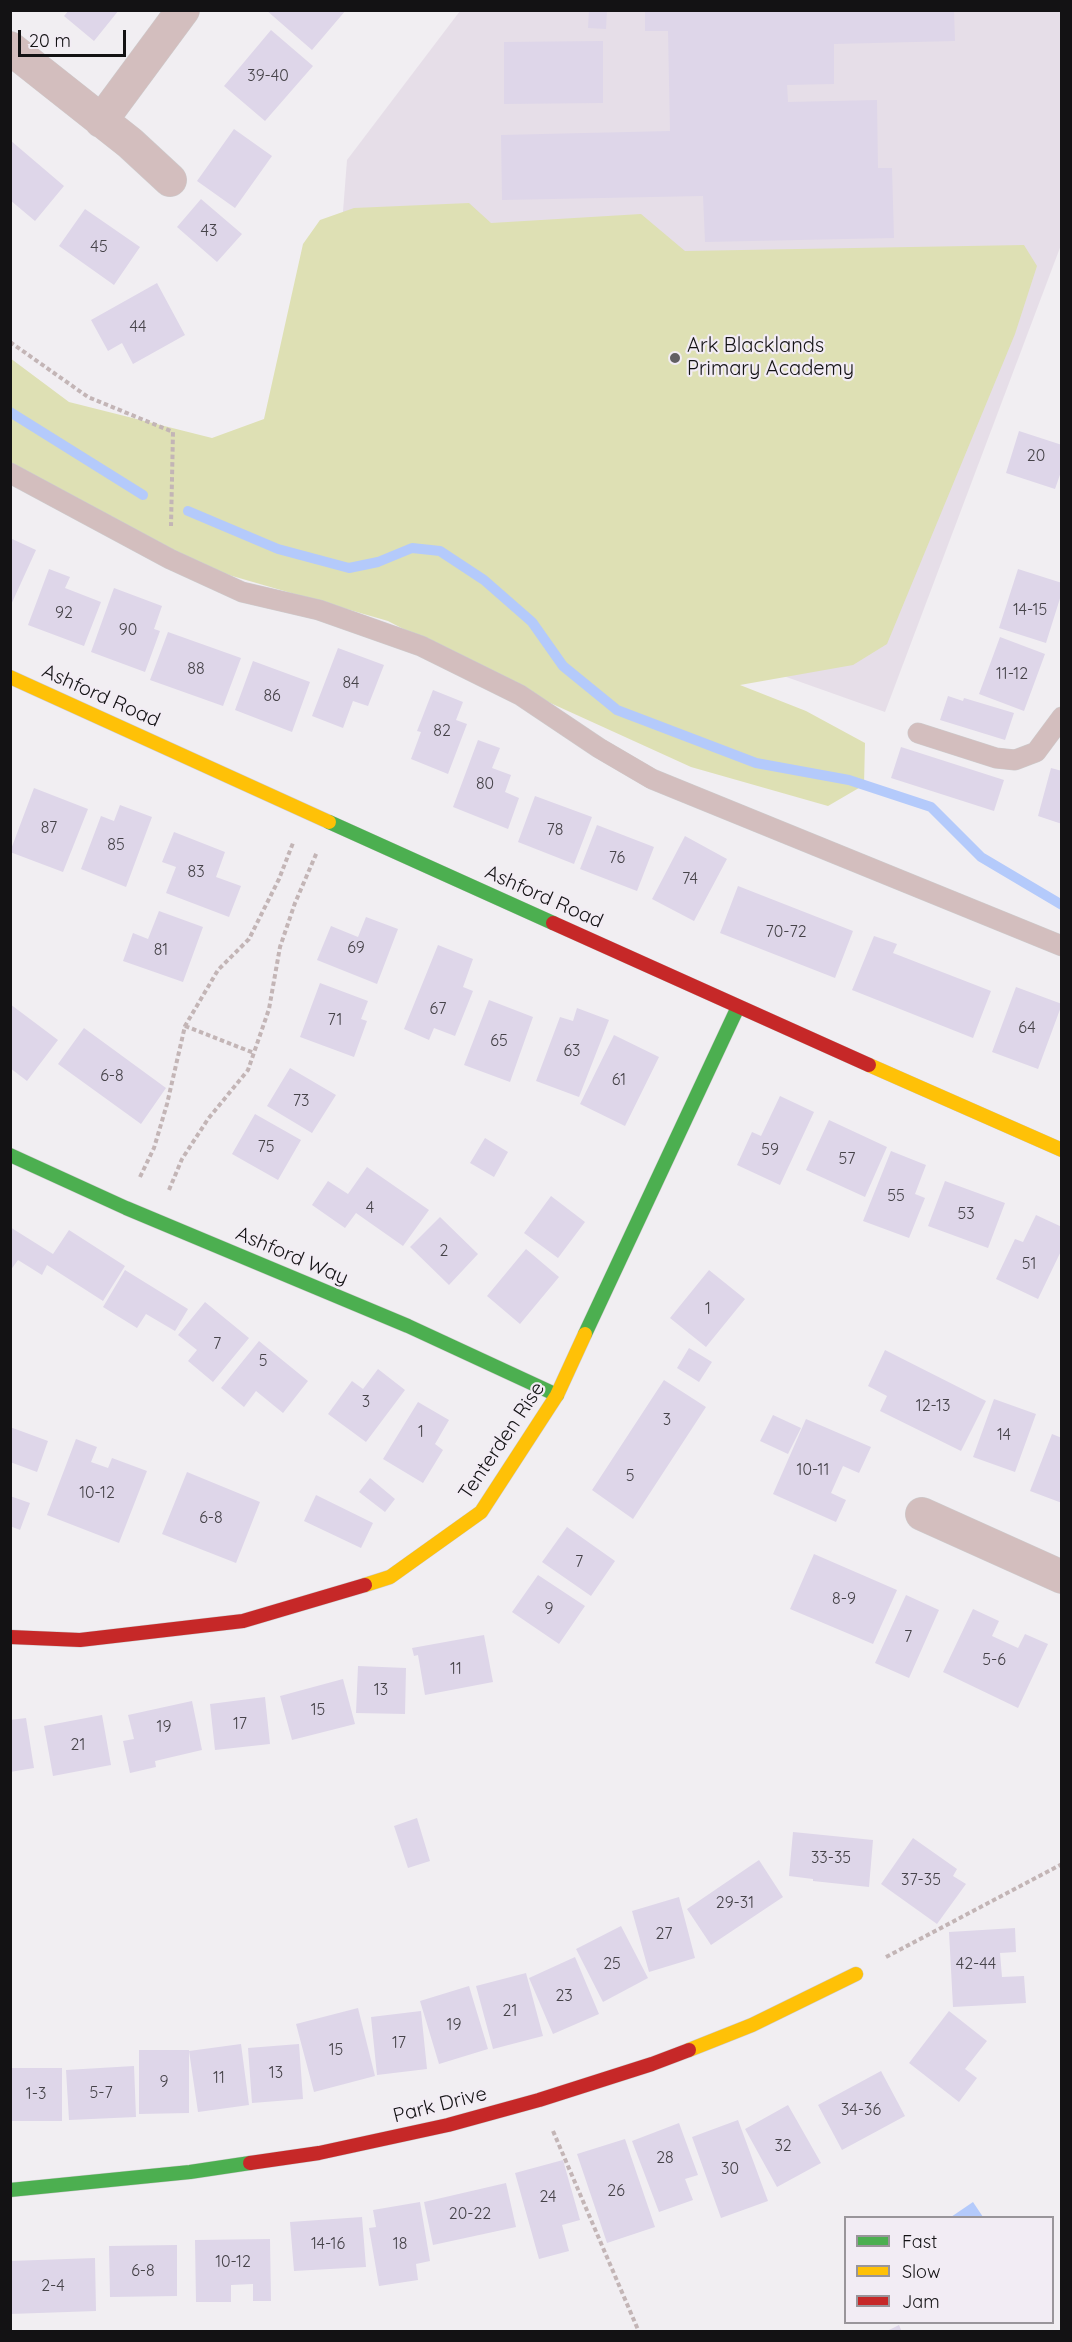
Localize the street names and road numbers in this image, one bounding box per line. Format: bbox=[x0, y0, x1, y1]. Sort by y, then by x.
street label: Ashford Road bbox=[38, 659, 164, 733]
street label: Ashford Road bbox=[481, 860, 607, 934]
street label: Ashford Way bbox=[232, 1222, 352, 1290]
street label: Tenterden Rise bbox=[454, 1378, 550, 1504]
street label: Park Drive bbox=[391, 2082, 489, 2128]

